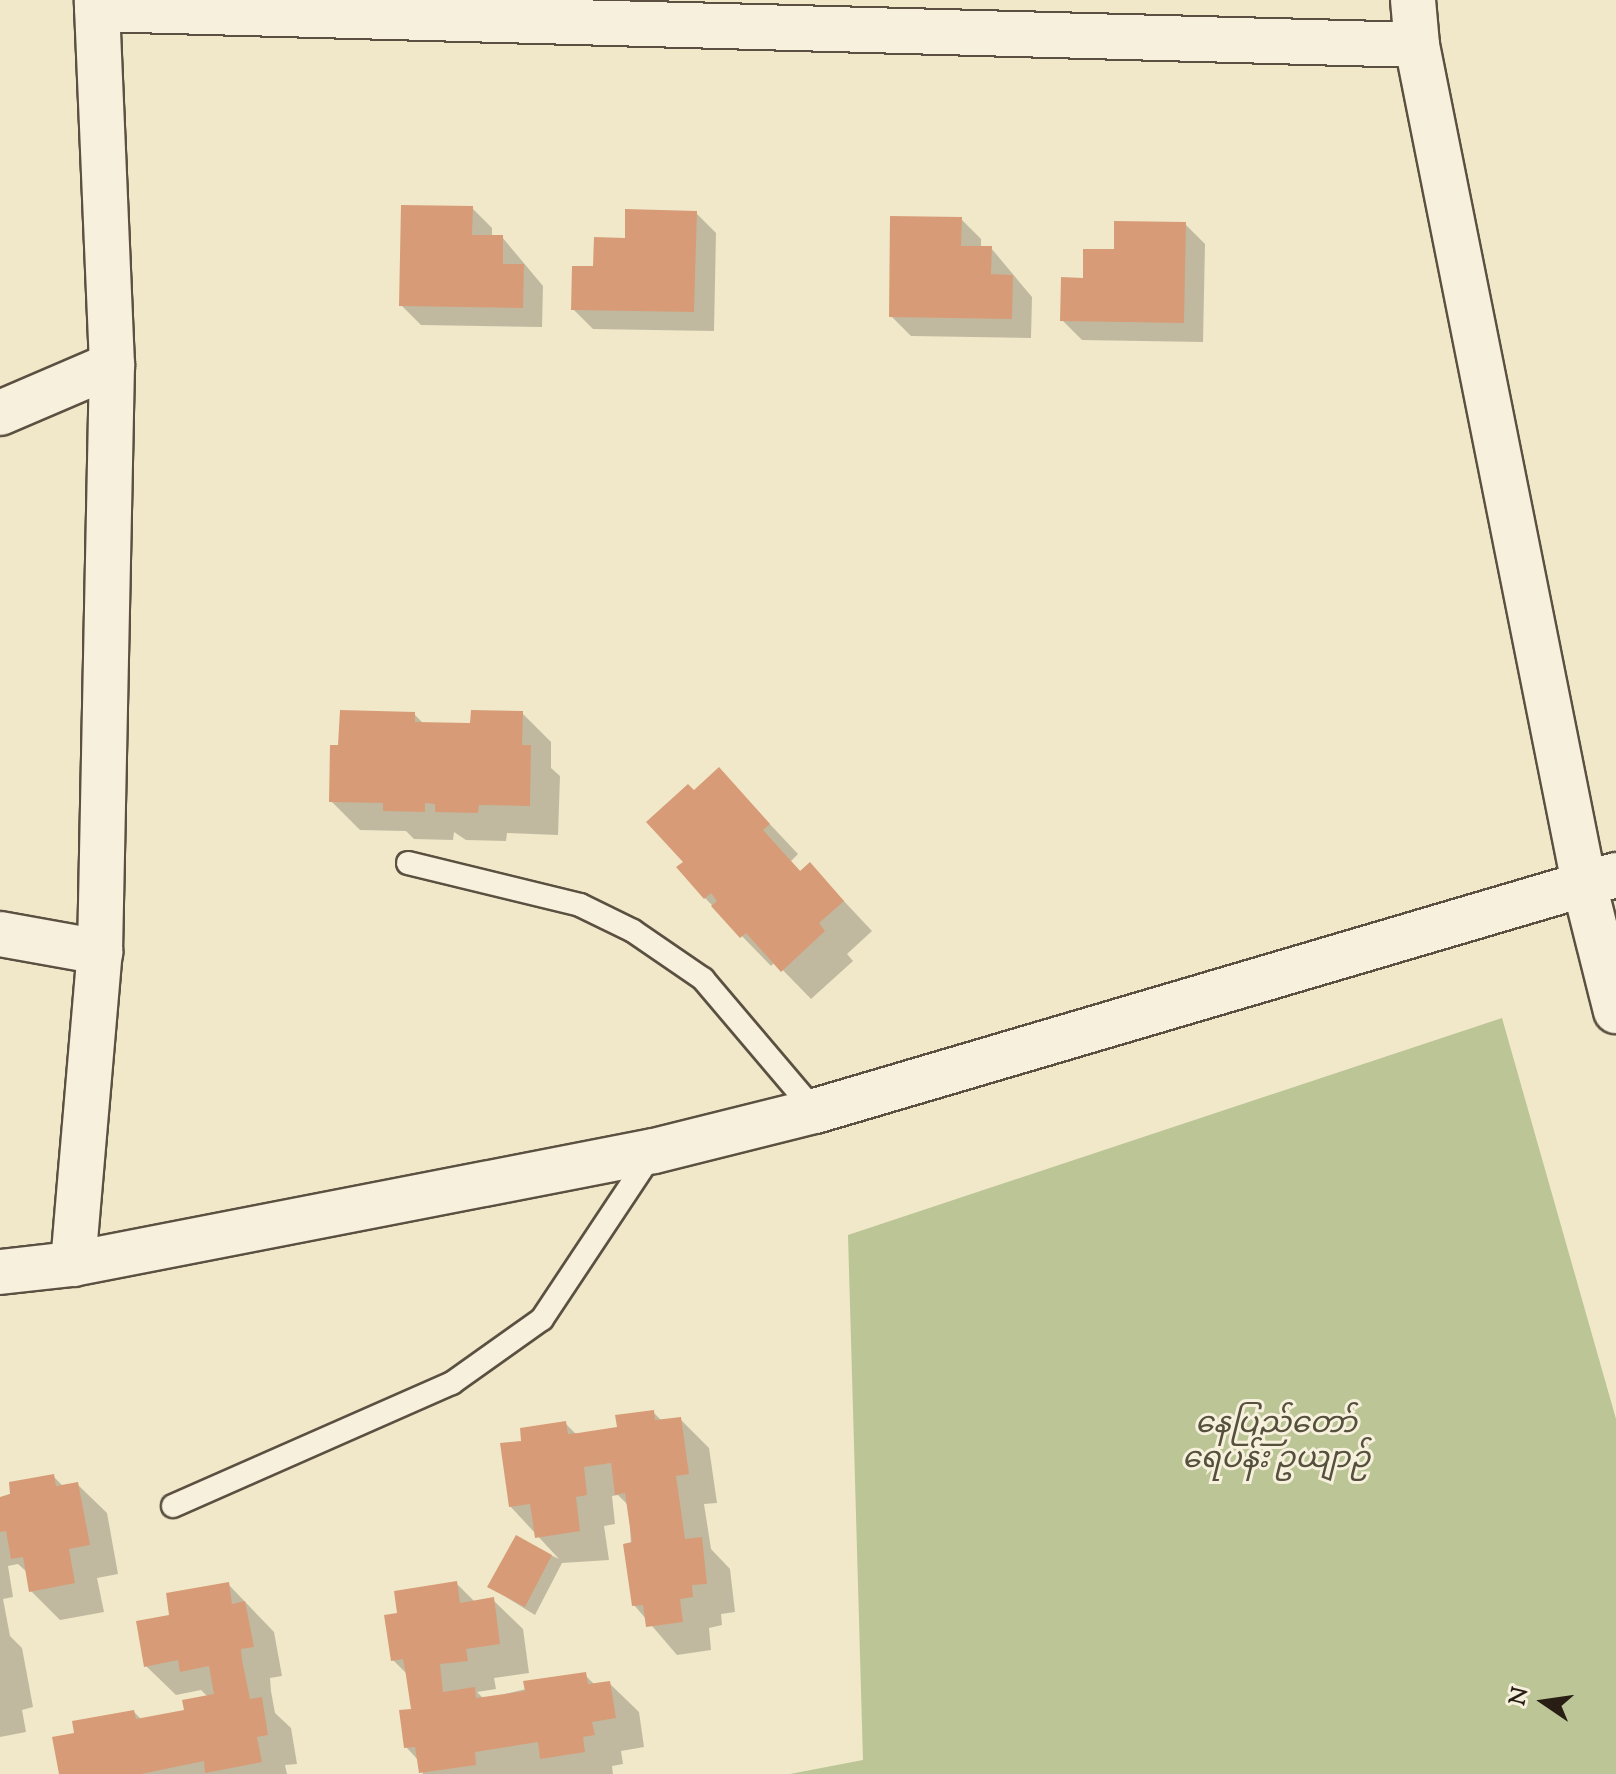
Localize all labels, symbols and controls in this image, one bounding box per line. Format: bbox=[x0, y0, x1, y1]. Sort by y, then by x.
park label: နေပြည်တော် ရေပန်း ဥယျာဉ် bbox=[1182, 1407, 1370, 1478]
north arrow bbox=[1504, 1662, 1584, 1742]
text: N bbox=[1503, 1684, 1538, 1709]

